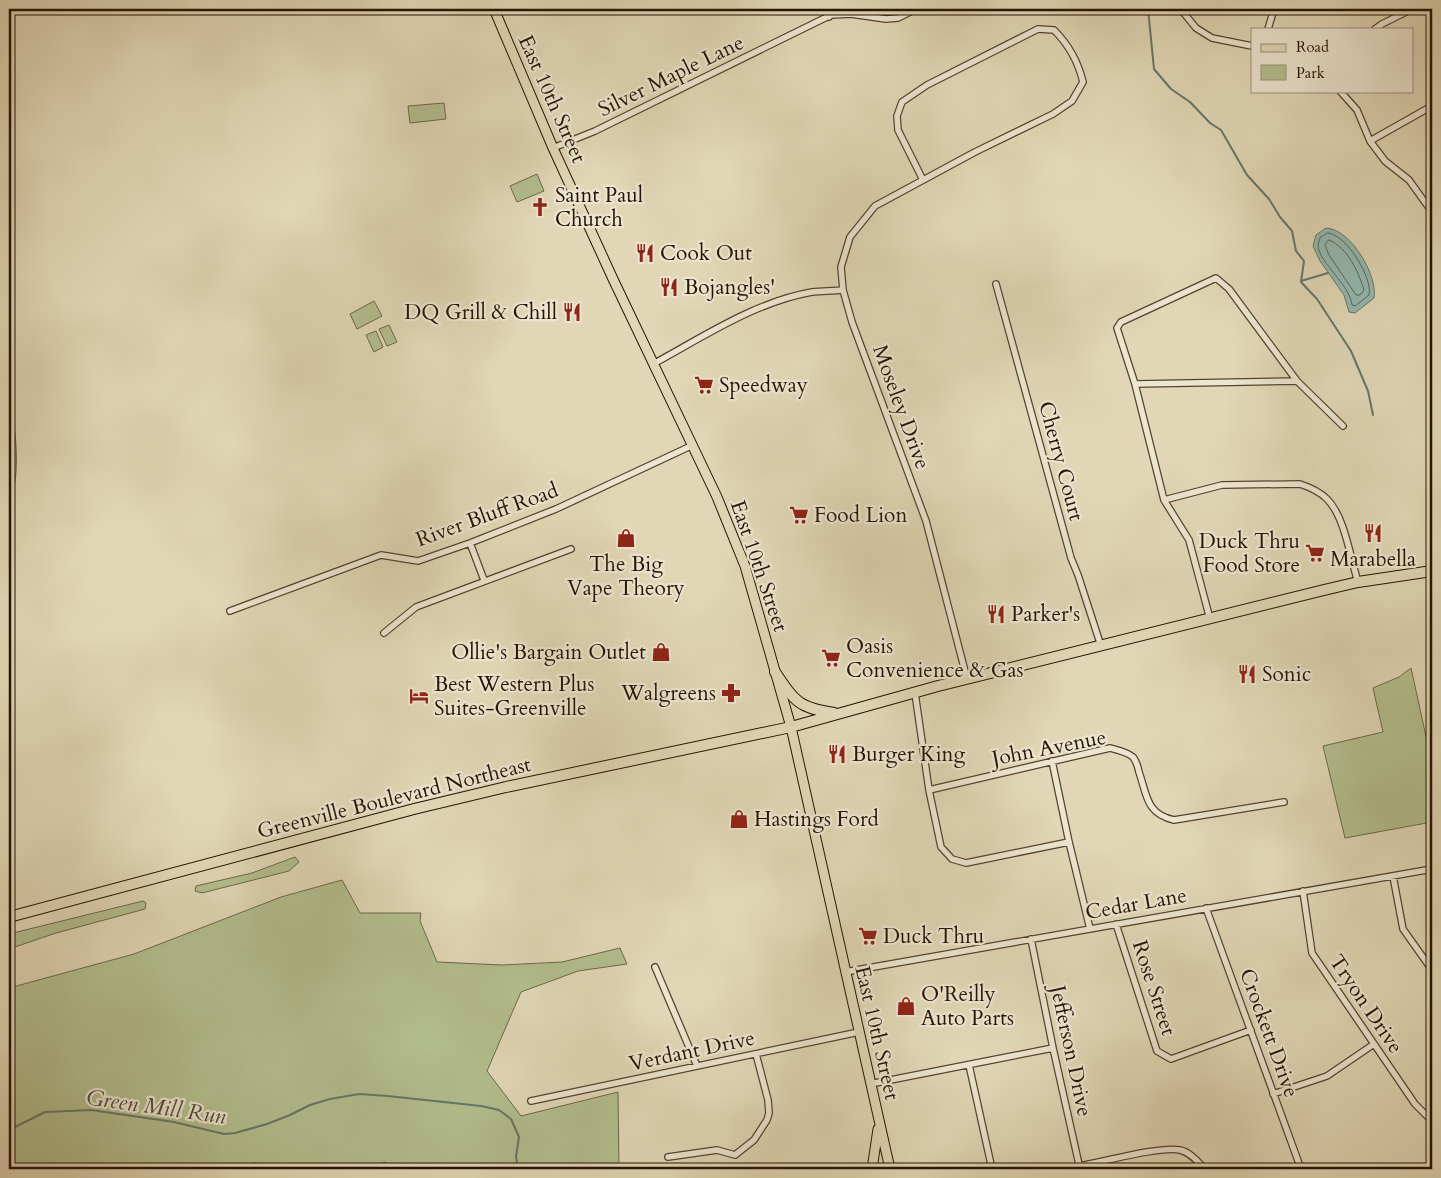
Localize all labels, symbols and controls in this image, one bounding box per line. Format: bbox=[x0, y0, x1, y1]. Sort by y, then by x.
street label: Silver Maple Lane bbox=[593, 28, 749, 124]
legend bbox=[1251, 28, 1414, 92]
street label: East 10th Street bbox=[511, 30, 593, 168]
text: Road bbox=[1296, 37, 1329, 57]
text: Park bbox=[1296, 63, 1325, 83]
place label: Saint Paul Church bbox=[555, 181, 643, 234]
church icon: Saint Paul Church bbox=[529, 196, 551, 218]
place label: Cook Out bbox=[660, 239, 752, 268]
restaurant icon: Cook Out bbox=[634, 242, 656, 264]
place label: Bojangles' bbox=[684, 273, 775, 302]
restaurant icon: Bojangles' bbox=[658, 276, 680, 298]
place label: DQ Grill & Chill bbox=[404, 298, 557, 327]
restaurant icon: DQ Grill & Chill bbox=[561, 301, 583, 323]
street label: Moseley Drive bbox=[865, 341, 937, 473]
place label: Speedway bbox=[719, 371, 808, 400]
supermarket icon: Speedway bbox=[693, 374, 715, 396]
street label: Cherry Court bbox=[1031, 398, 1091, 524]
street label: River Bluff Road bbox=[412, 476, 562, 554]
street label: East 10th Street bbox=[723, 496, 795, 636]
place label: Food Lion bbox=[814, 501, 907, 530]
supermarket icon: Food Lion bbox=[788, 504, 810, 526]
restaurant icon: Marabella bbox=[1362, 522, 1384, 544]
shop icon: The Big Vape Theory bbox=[615, 527, 637, 549]
place label: Duck Thru Food Store bbox=[1199, 527, 1300, 580]
supermarket icon: Duck Thru Food Store bbox=[1304, 542, 1326, 564]
place label: Marabella bbox=[1330, 545, 1416, 574]
place label: The Big Vape Theory bbox=[567, 550, 685, 603]
place label: Parker's bbox=[1011, 600, 1080, 629]
restaurant icon: Parker's bbox=[985, 603, 1007, 625]
place label: Oasis Convenience & Gas bbox=[846, 632, 1024, 685]
place label: Ollie's Bargain Outlet bbox=[451, 638, 646, 667]
shop icon: Ollie's Bargain Outlet bbox=[650, 641, 672, 663]
supermarket icon: Oasis Convenience & Gas bbox=[820, 647, 842, 669]
place label: Sonic bbox=[1262, 660, 1311, 689]
restaurant icon: Sonic bbox=[1236, 663, 1258, 685]
place label: Best Western Plus Suites-Greenville bbox=[434, 670, 595, 723]
place label: Walgreens bbox=[620, 679, 716, 708]
pharmacy icon: Walgreens bbox=[720, 682, 742, 704]
hotel icon: Best Western Plus Suites-Greenville bbox=[408, 685, 430, 707]
street label: John Avenue bbox=[987, 723, 1109, 774]
place label: Burger King bbox=[852, 740, 966, 769]
restaurant icon: Burger King bbox=[826, 743, 848, 765]
street label: Greenville Boulevard Northeast bbox=[254, 750, 534, 846]
place label: Hastings Ford bbox=[754, 805, 879, 834]
shop icon: Hastings Ford bbox=[728, 808, 750, 830]
street label: Cedar Lane bbox=[1083, 881, 1189, 927]
place label: Duck Thru bbox=[883, 922, 984, 951]
supermarket icon: Duck Thru bbox=[857, 925, 879, 947]
street label: Rose Street bbox=[1125, 937, 1183, 1040]
street label: Tryon Drive bbox=[1322, 949, 1410, 1059]
street label: East 10th Street bbox=[847, 963, 907, 1103]
street label: Crockett Drive bbox=[1232, 965, 1306, 1101]
place label: O'Reilly Auto Parts bbox=[921, 980, 1014, 1033]
street label: Jefferson Drive bbox=[1042, 980, 1099, 1119]
shop icon: O'Reilly Auto Parts bbox=[895, 995, 917, 1017]
street label: Verdant Drive bbox=[626, 1024, 758, 1078]
water label: Green Mill Run bbox=[84, 1082, 228, 1132]

